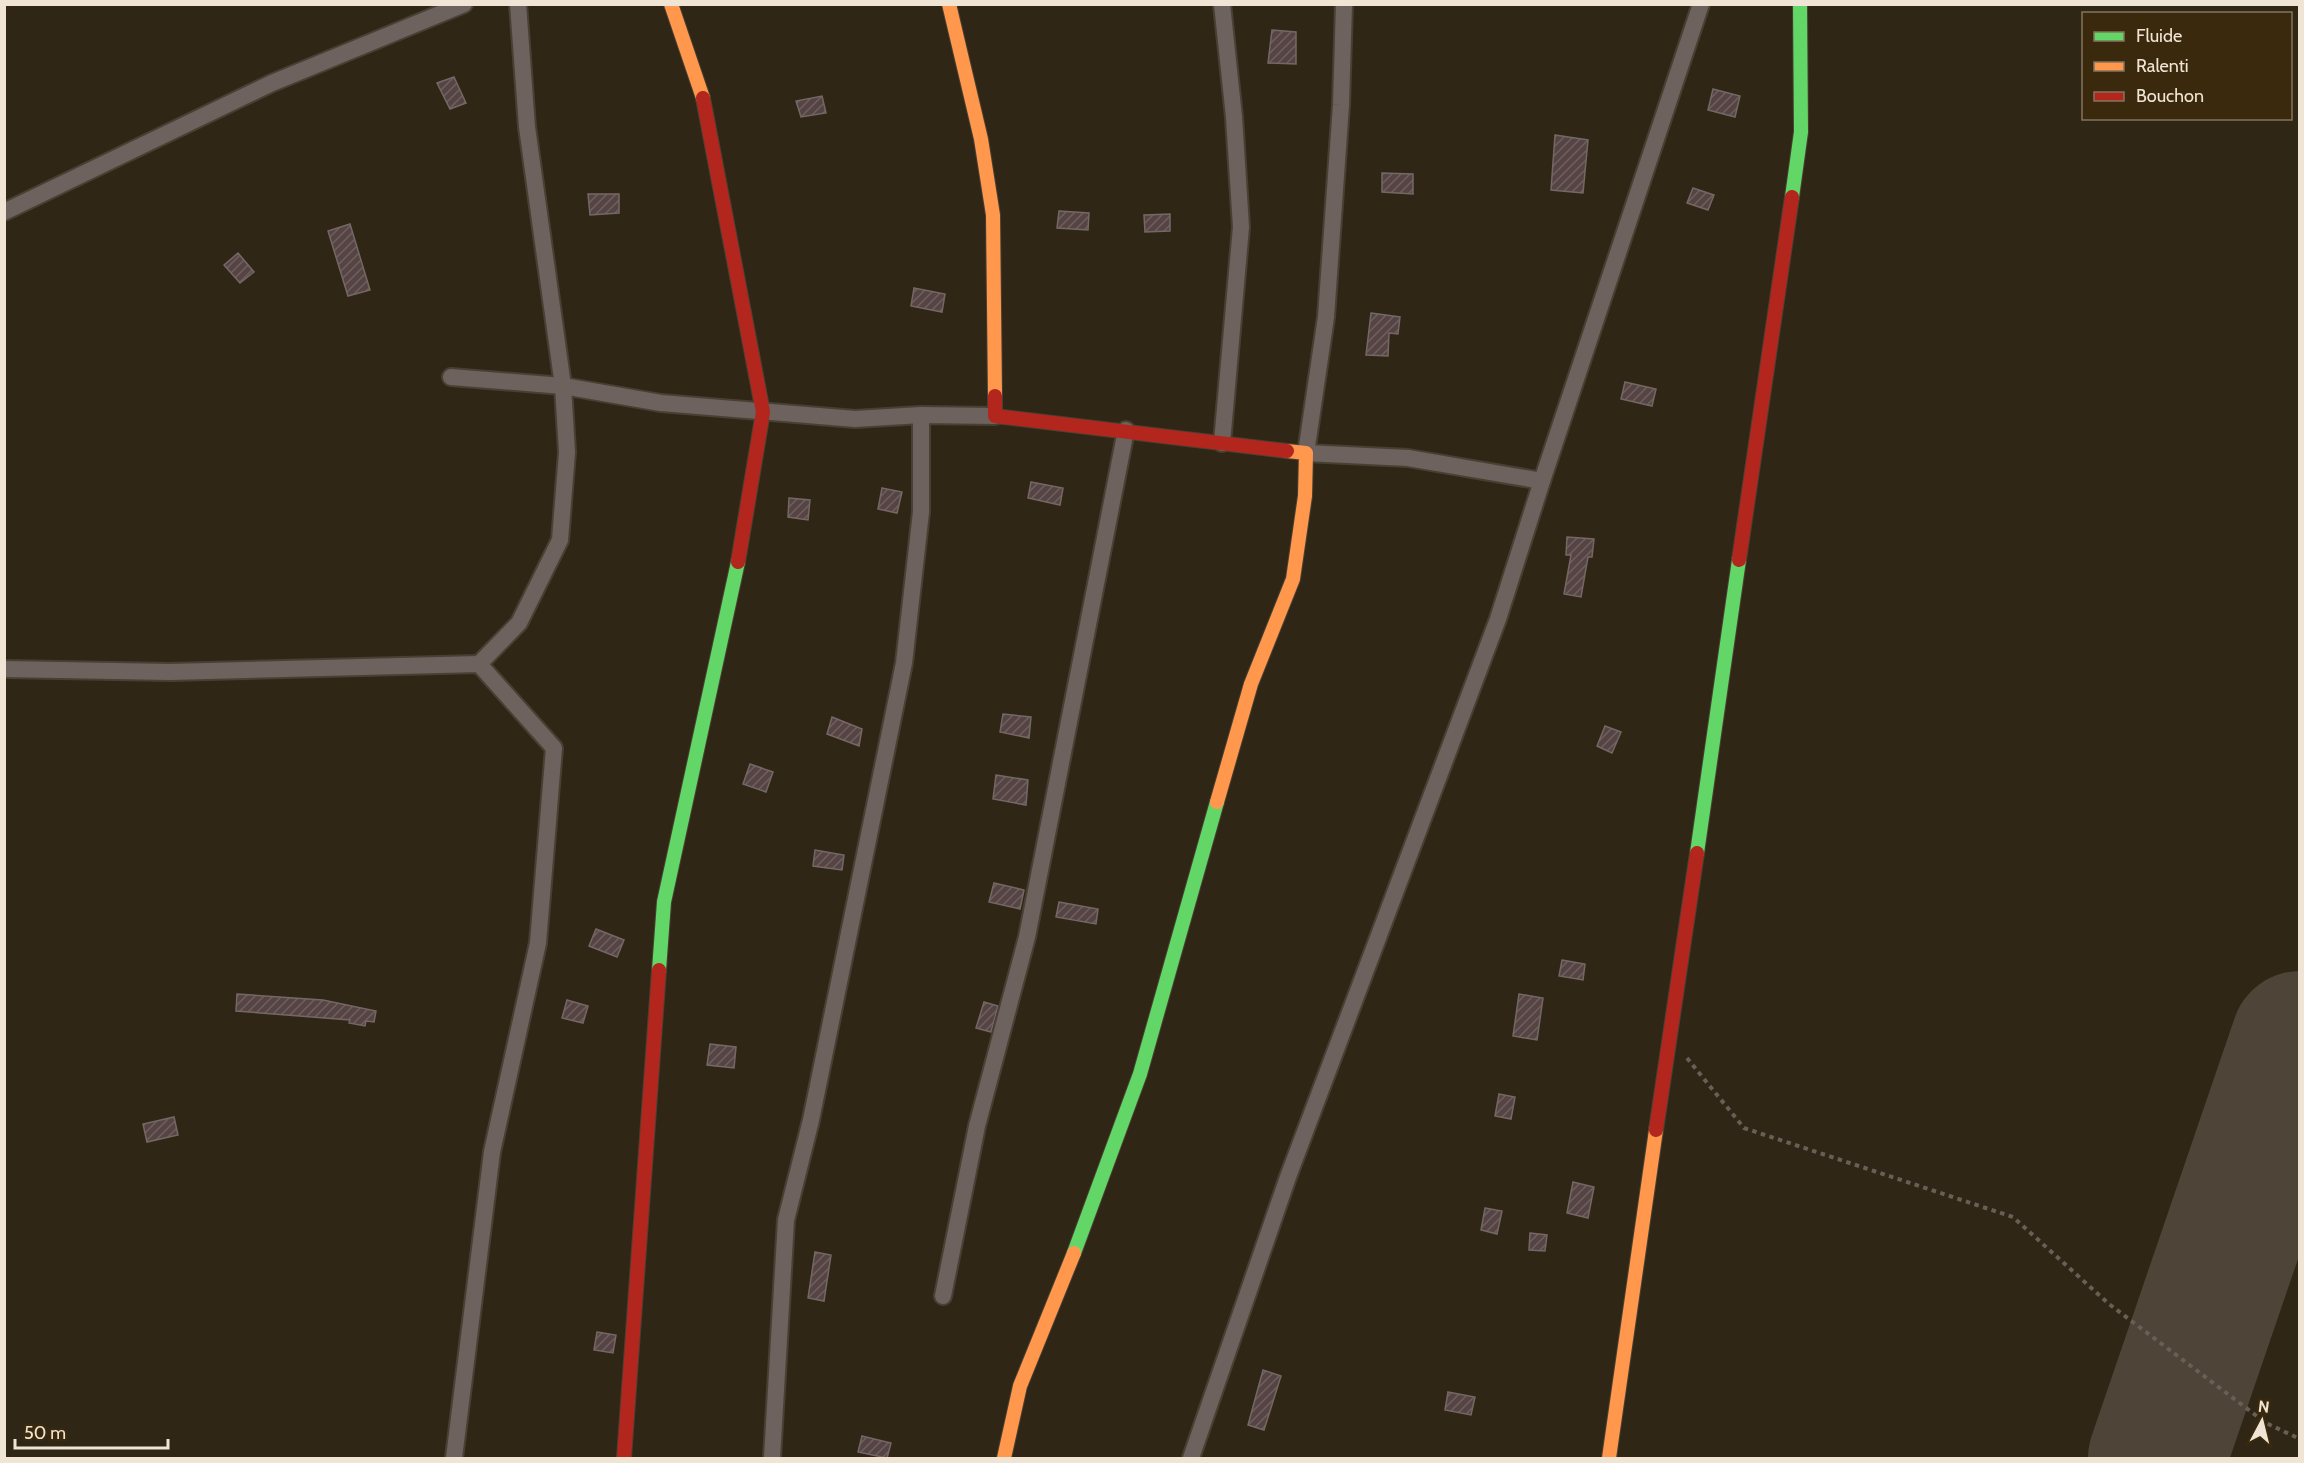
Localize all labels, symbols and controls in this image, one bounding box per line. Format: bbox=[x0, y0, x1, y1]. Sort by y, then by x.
legend bbox=[2082, 12, 2292, 120]
text: Fluide bbox=[2136, 25, 2182, 47]
text: Ralenti bbox=[2136, 55, 2189, 77]
text: Bouchon bbox=[2136, 85, 2204, 107]
north arrow bbox=[2232, 1391, 2292, 1451]
text: N bbox=[2257, 1396, 2271, 1417]
scale bar bbox=[15, 1412, 168, 1450]
text: 50 m bbox=[24, 1422, 66, 1444]

